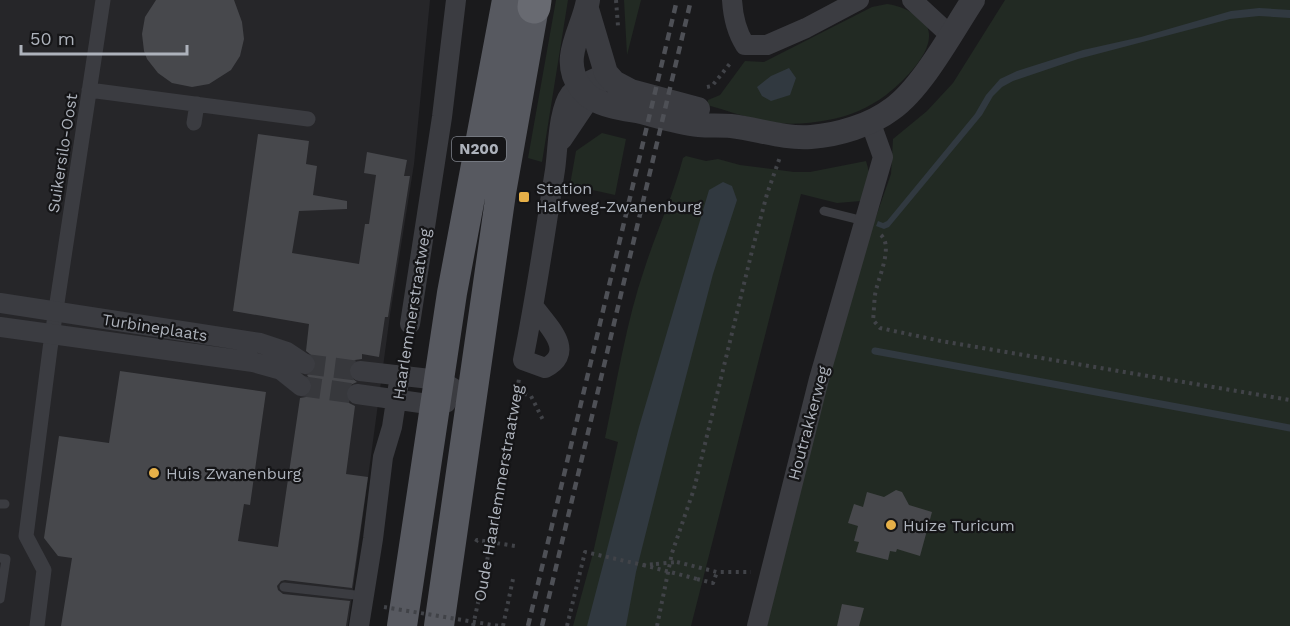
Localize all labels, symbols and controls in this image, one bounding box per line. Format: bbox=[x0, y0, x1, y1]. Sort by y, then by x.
scale bar bbox=[21, 18, 188, 56]
text: 50 m bbox=[30, 28, 75, 49]
street label: Suikersilo-Oost bbox=[44, 92, 81, 214]
road number: N200 bbox=[452, 137, 506, 161]
place label: Station Halfweg-Zwanenburg bbox=[536, 179, 702, 216]
marker: Station Halfweg-Zwanenburg bbox=[517, 190, 531, 204]
street label: Haarlemmerstraatweg bbox=[389, 227, 434, 401]
street label: Turbineplaats bbox=[101, 310, 209, 345]
street label: Houtrakkerweg bbox=[784, 363, 833, 482]
street label: Oude Haarlemmerstraatweg bbox=[470, 383, 527, 603]
place label: Huis Zwanenburg bbox=[166, 464, 302, 483]
marker: Huis Zwanenburg bbox=[147, 466, 161, 480]
place label: Huize Turicum bbox=[903, 516, 1015, 535]
marker: Huize Turicum bbox=[884, 518, 898, 532]

